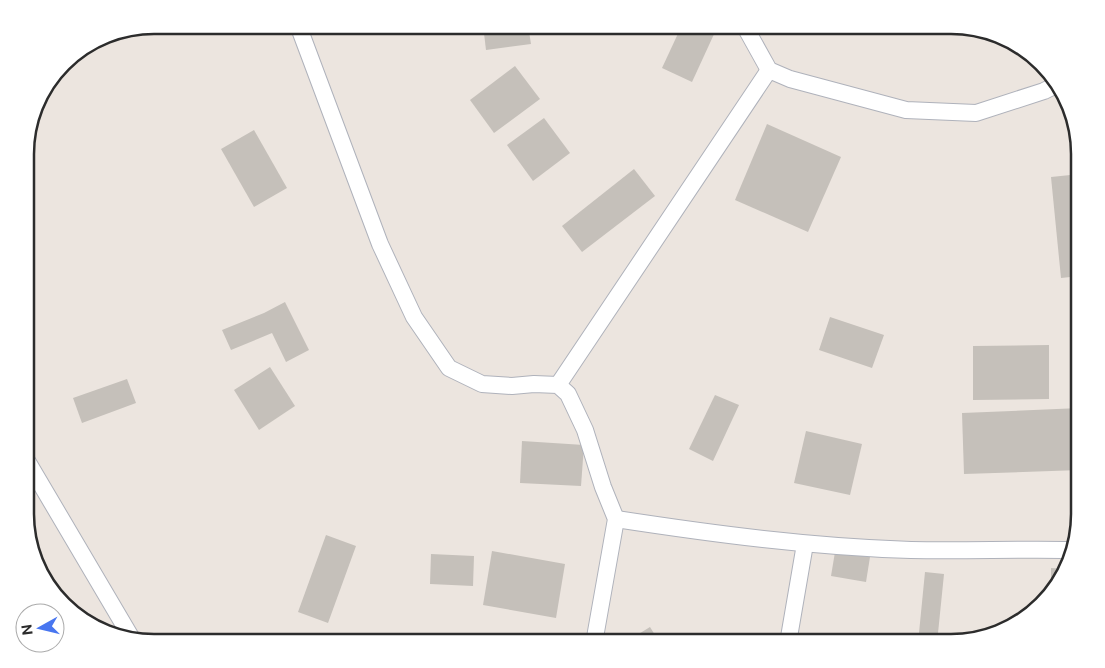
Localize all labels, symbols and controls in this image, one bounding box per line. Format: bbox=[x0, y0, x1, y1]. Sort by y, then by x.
north arrow bbox=[15, 603, 65, 653]
text: N bbox=[18, 623, 36, 636]

